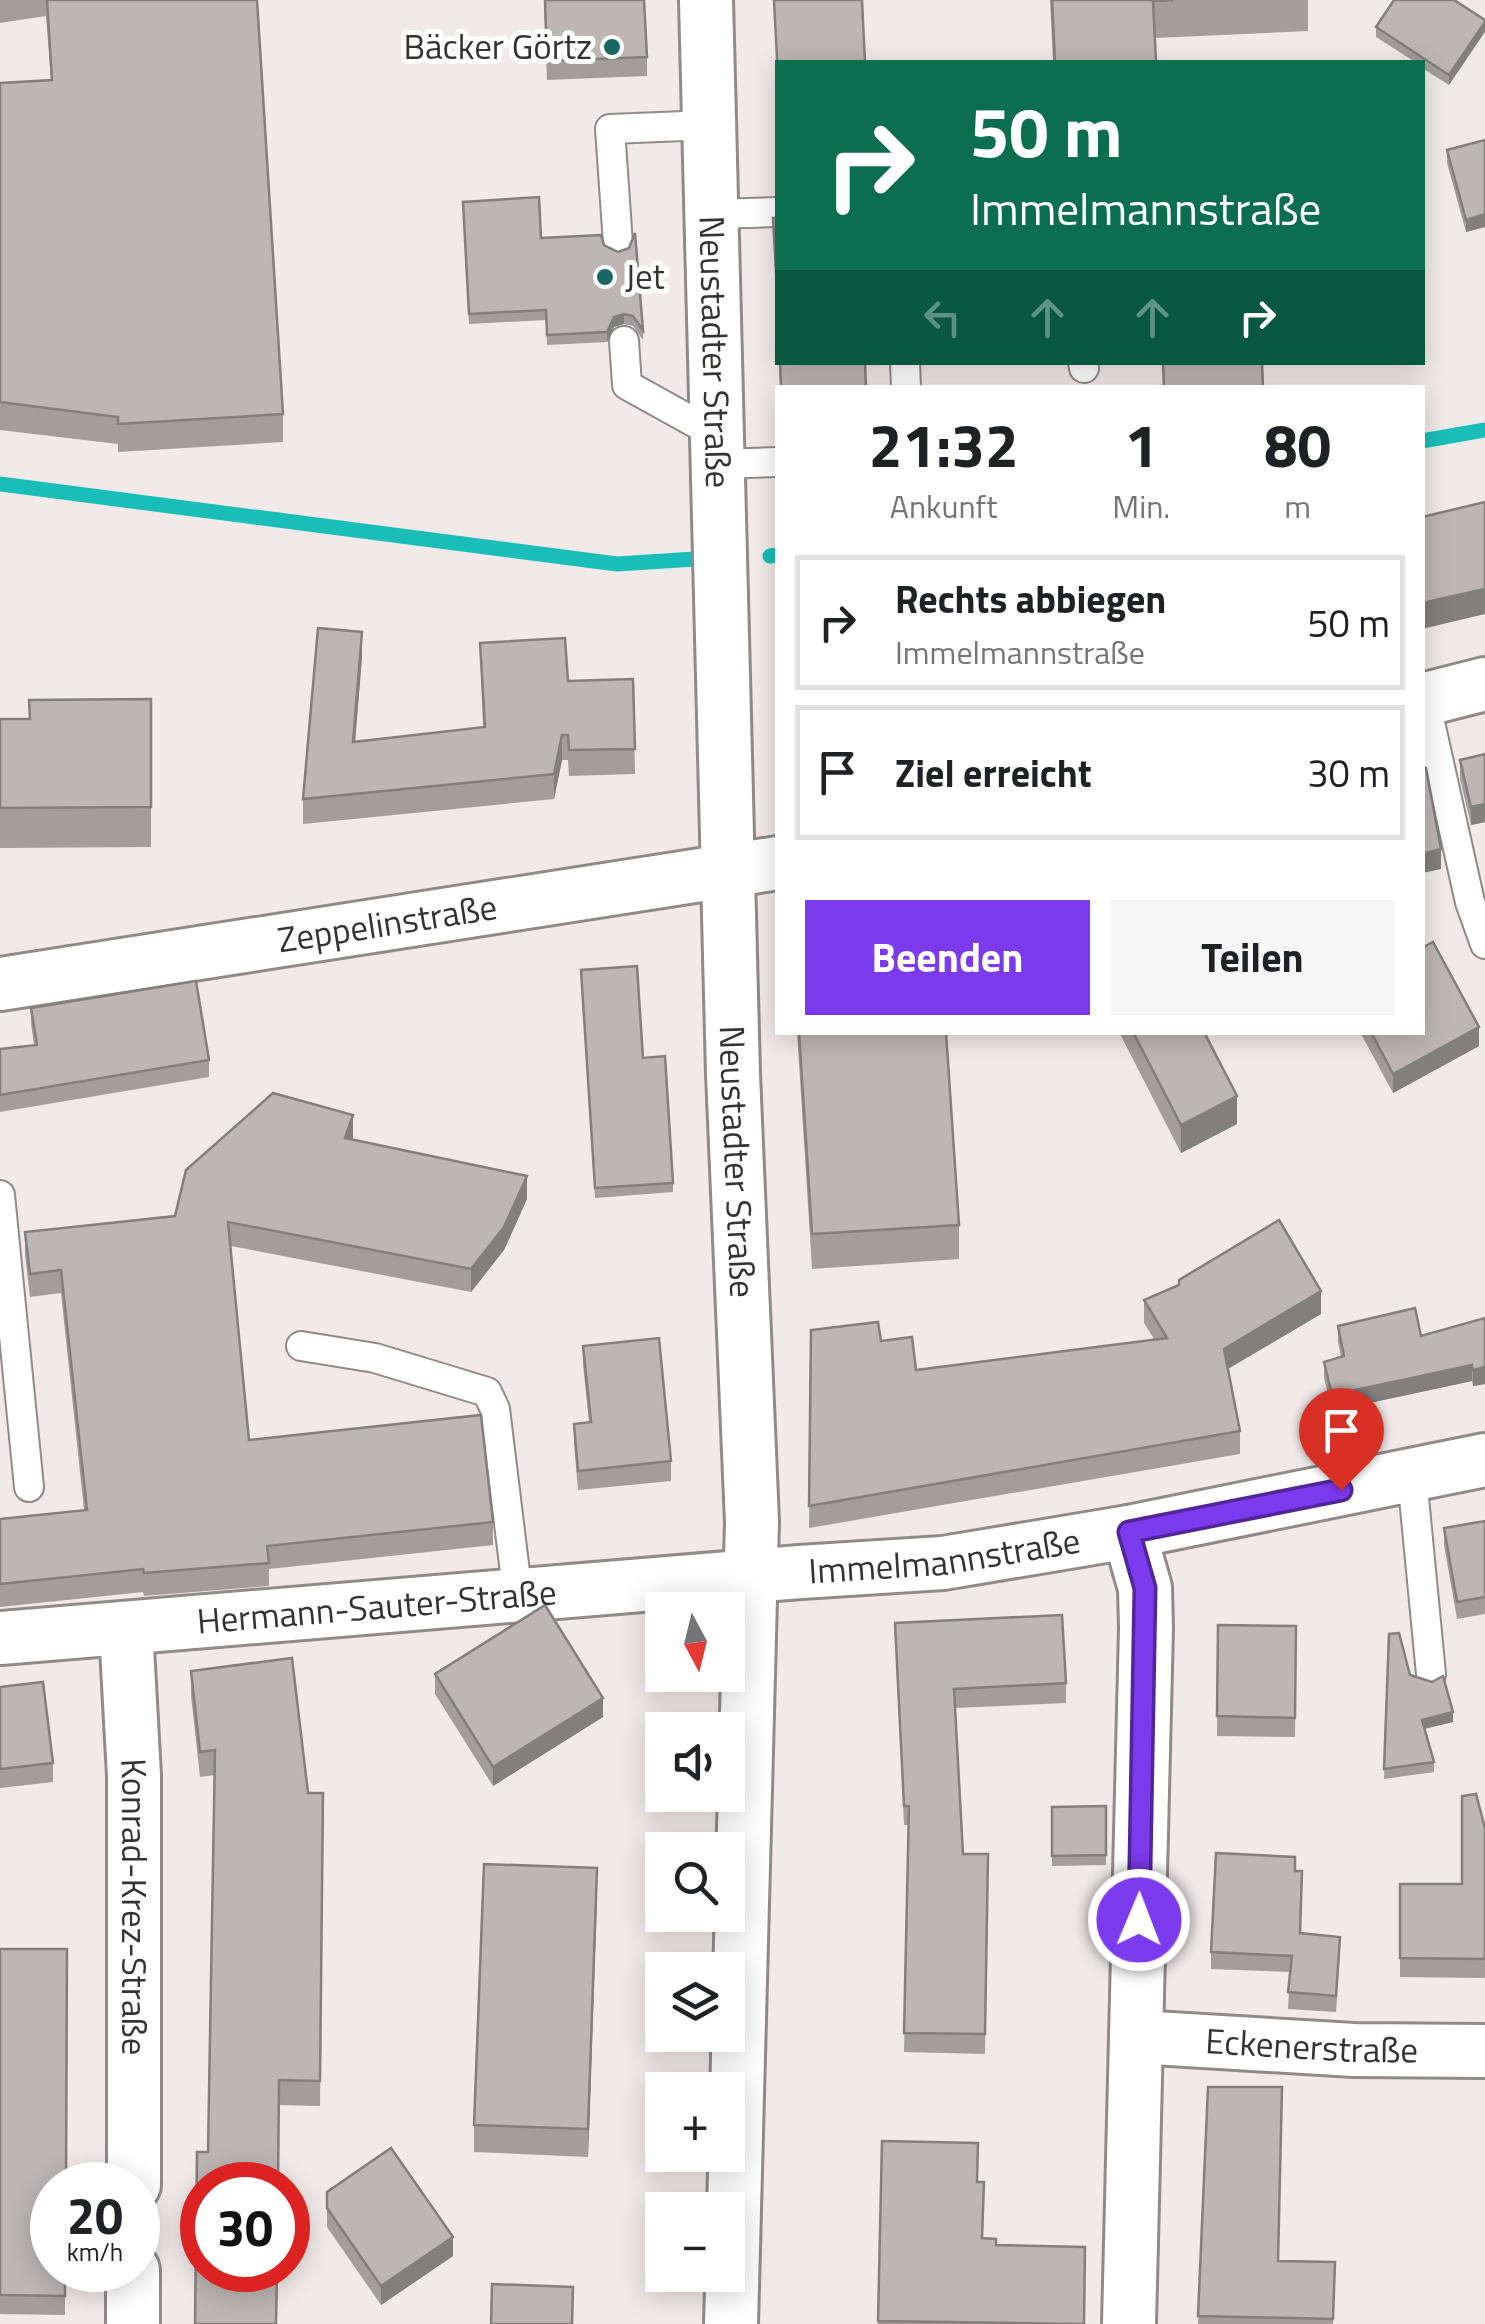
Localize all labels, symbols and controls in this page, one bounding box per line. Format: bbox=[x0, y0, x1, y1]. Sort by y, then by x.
place label: Bäcker Görtz bbox=[403, 19, 592, 73]
marker: Bäcker Görtz bbox=[601, 36, 623, 58]
text: 50 m bbox=[970, 78, 1123, 184]
icon: right bbox=[805, 100, 935, 230]
text: Immelmannstraße bbox=[970, 174, 1321, 242]
street label: Neustadter Straße bbox=[685, 215, 746, 489]
place label: Jet bbox=[625, 249, 665, 303]
marker: Jet bbox=[594, 266, 616, 288]
icon: left bbox=[915, 290, 970, 345]
icon: ahead bbox=[1020, 290, 1075, 345]
icon: ahead bbox=[1125, 290, 1180, 345]
icon: right bbox=[1230, 290, 1285, 345]
text: 21:32 bbox=[869, 399, 1019, 490]
text: 1 bbox=[1124, 399, 1158, 490]
text: 80 bbox=[1264, 399, 1331, 490]
text: Ankunft bbox=[890, 482, 997, 530]
text: Min. bbox=[1112, 482, 1170, 530]
text: m bbox=[1284, 482, 1311, 530]
text: Rechts abbiegen bbox=[895, 570, 1166, 628]
text: 50 m bbox=[1307, 594, 1390, 652]
icon: right bbox=[810, 595, 865, 650]
text: Immelmannstraße bbox=[895, 628, 1145, 676]
text: Ziel erreicht bbox=[895, 744, 1092, 802]
text: 30 m bbox=[1307, 744, 1390, 802]
icon: arrive bbox=[810, 745, 865, 800]
street label: Zeppelinstraße bbox=[274, 879, 501, 966]
button: Beenden bbox=[805, 900, 1090, 1015]
button: Teilen bbox=[1110, 900, 1395, 1015]
street label: Neustadter Straße bbox=[706, 1025, 770, 1299]
pin bbox=[1299, 1388, 1384, 1491]
icon: arrive bbox=[1314, 1403, 1369, 1458]
street label: Immelmannstraße bbox=[807, 1513, 1084, 1597]
street label: Hermann-Sauter-Straße bbox=[195, 1564, 558, 1648]
north arrow bbox=[645, 1592, 745, 1692]
map controls bbox=[645, 1592, 745, 2292]
button: sound bbox=[645, 1712, 745, 1812]
street label: Konrad-Krez-Straße bbox=[107, 1757, 162, 2055]
button: search bbox=[645, 1832, 745, 1932]
position arrow bbox=[1087, 1868, 1191, 1972]
button: layers bbox=[645, 1952, 745, 2052]
street label: Eckenerstraße bbox=[1204, 2013, 1418, 2076]
button: + bbox=[645, 2072, 745, 2172]
speed limit sign: 30 bbox=[180, 2162, 310, 2292]
text: 20 bbox=[67, 2177, 123, 2253]
button: − bbox=[645, 2192, 745, 2292]
text: km/h bbox=[67, 2233, 123, 2271]

